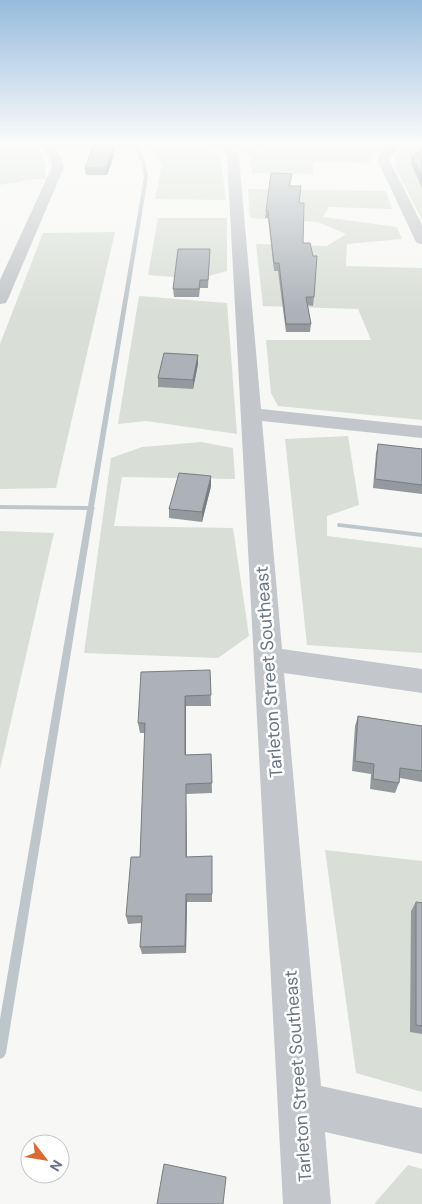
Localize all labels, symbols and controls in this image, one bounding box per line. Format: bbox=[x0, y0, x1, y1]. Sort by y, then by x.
street label: Tarleton Street Southeast bbox=[250, 565, 288, 779]
street label: Tarleton Street Southeast bbox=[279, 969, 317, 1183]
north arrow bbox=[20, 1134, 70, 1184]
text: N bbox=[46, 1157, 66, 1175]

